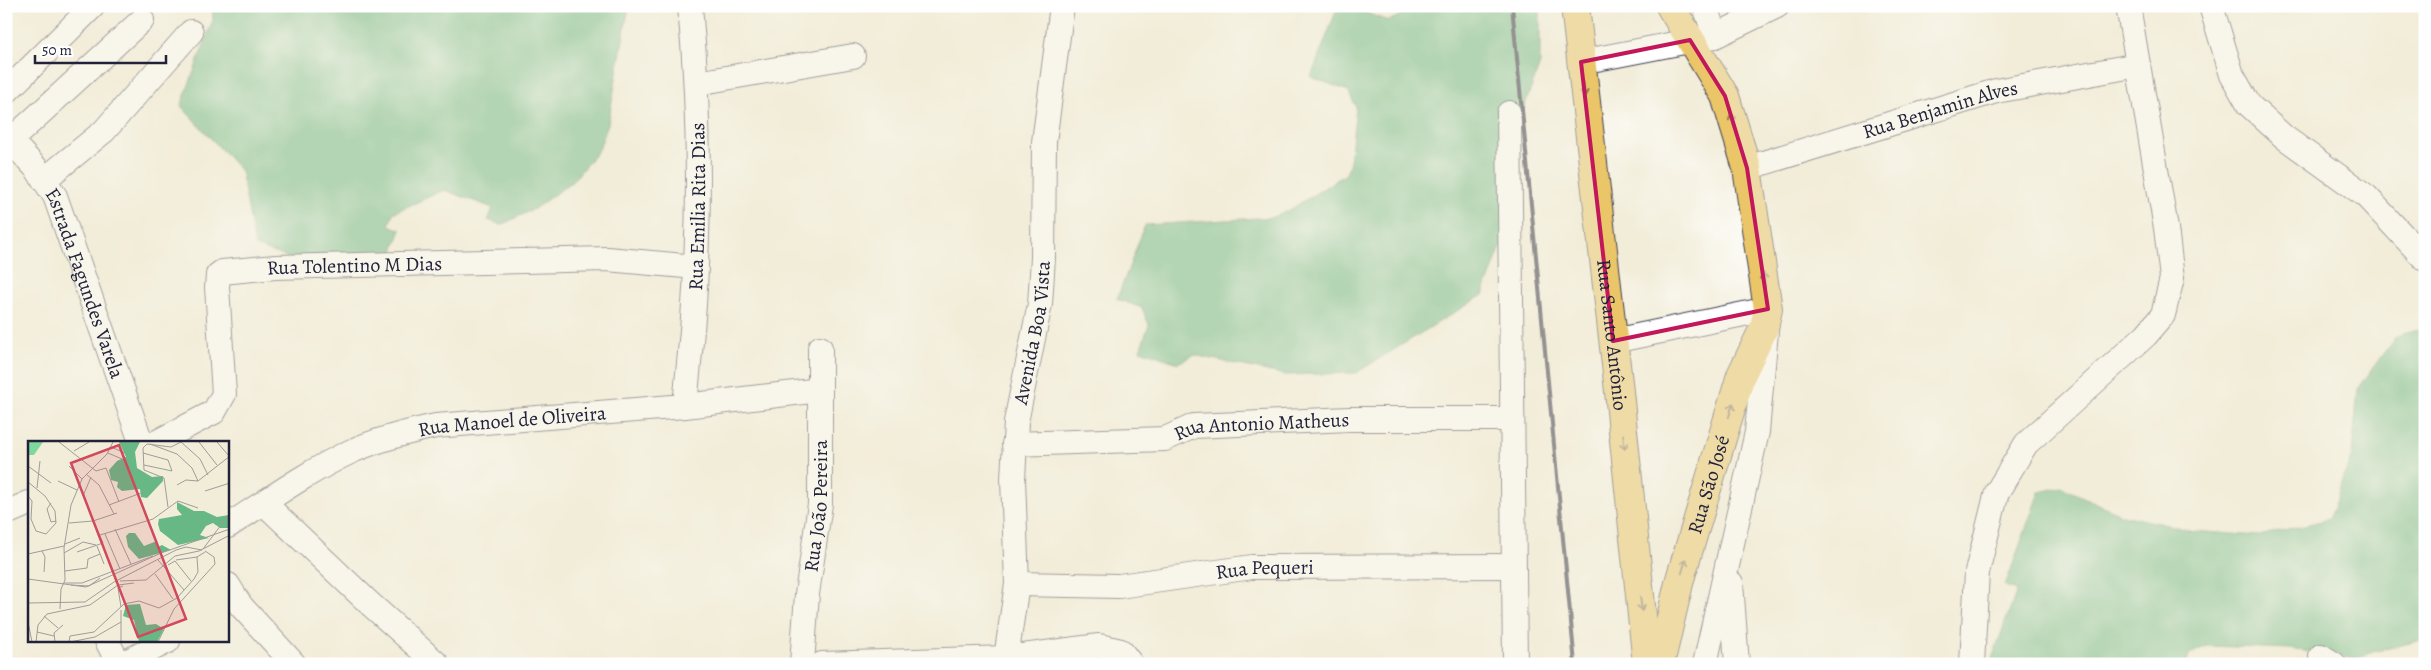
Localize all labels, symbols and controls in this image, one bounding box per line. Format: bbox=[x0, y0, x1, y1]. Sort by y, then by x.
scale bar bbox=[35, 32, 166, 64]
text: 50 m bbox=[42, 40, 72, 60]
street label: Rua Benjamin Alves bbox=[1859, 74, 2020, 145]
one-way arrow bbox=[1579, 81, 1589, 97]
one-way arrow bbox=[1727, 114, 1737, 130]
street label: Rua Emilia Rita Dias bbox=[682, 122, 712, 291]
street label: Estrada Fagundes Varela bbox=[39, 182, 131, 383]
street label: Rua Tolentino M Dias bbox=[266, 250, 442, 282]
street label: Rua Santo Antônio bbox=[1590, 258, 1634, 412]
street label: Avenida Boa Vista bbox=[1007, 259, 1057, 408]
one-way arrow bbox=[1759, 273, 1769, 289]
street label: Rua Manoel de Oliveira bbox=[415, 399, 608, 444]
one-way arrow bbox=[1726, 402, 1736, 418]
street label: Rua Antonio Matheus bbox=[1169, 406, 1350, 447]
street label: Rua São José bbox=[1681, 432, 1736, 537]
one-way arrow bbox=[1619, 434, 1629, 450]
street label: Rua João Pereira bbox=[797, 439, 834, 574]
inset map bbox=[28, 441, 229, 642]
street label: Rua Pequeri bbox=[1214, 554, 1314, 586]
one-way arrow bbox=[1680, 558, 1690, 574]
one-way arrow bbox=[1636, 596, 1646, 612]

